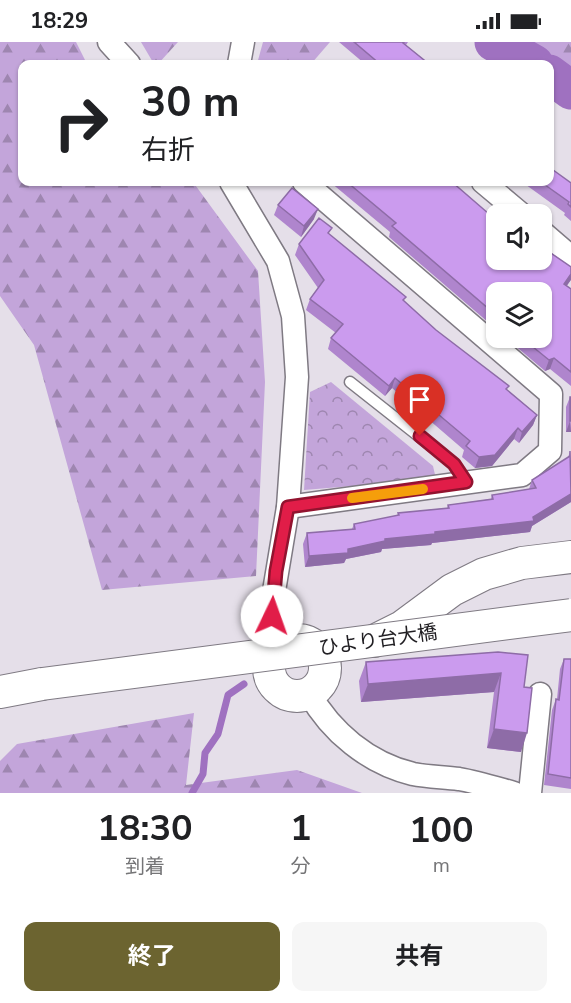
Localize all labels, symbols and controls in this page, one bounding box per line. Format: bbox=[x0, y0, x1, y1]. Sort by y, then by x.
text: 18:29 bbox=[30, 6, 88, 36]
text: 30 m bbox=[141, 74, 240, 131]
icon: right bbox=[42, 84, 120, 162]
text: 右折 bbox=[141, 132, 195, 169]
map controls bbox=[486, 204, 552, 348]
button: sound bbox=[486, 204, 552, 270]
button: layers bbox=[486, 282, 552, 348]
pin bbox=[394, 374, 445, 436]
icon: arrive bbox=[403, 383, 436, 416]
position arrow bbox=[240, 584, 304, 648]
street label: ひより台大橋 bbox=[317, 618, 439, 662]
text: 18:30 bbox=[97, 804, 193, 853]
text: 1 bbox=[290, 804, 312, 853]
text: 100 bbox=[409, 806, 474, 855]
text: m bbox=[433, 852, 450, 879]
text: 到着 bbox=[125, 853, 165, 880]
text: 分 bbox=[291, 853, 311, 880]
button: 終了 bbox=[24, 922, 280, 991]
button: 共有 bbox=[292, 922, 547, 991]

